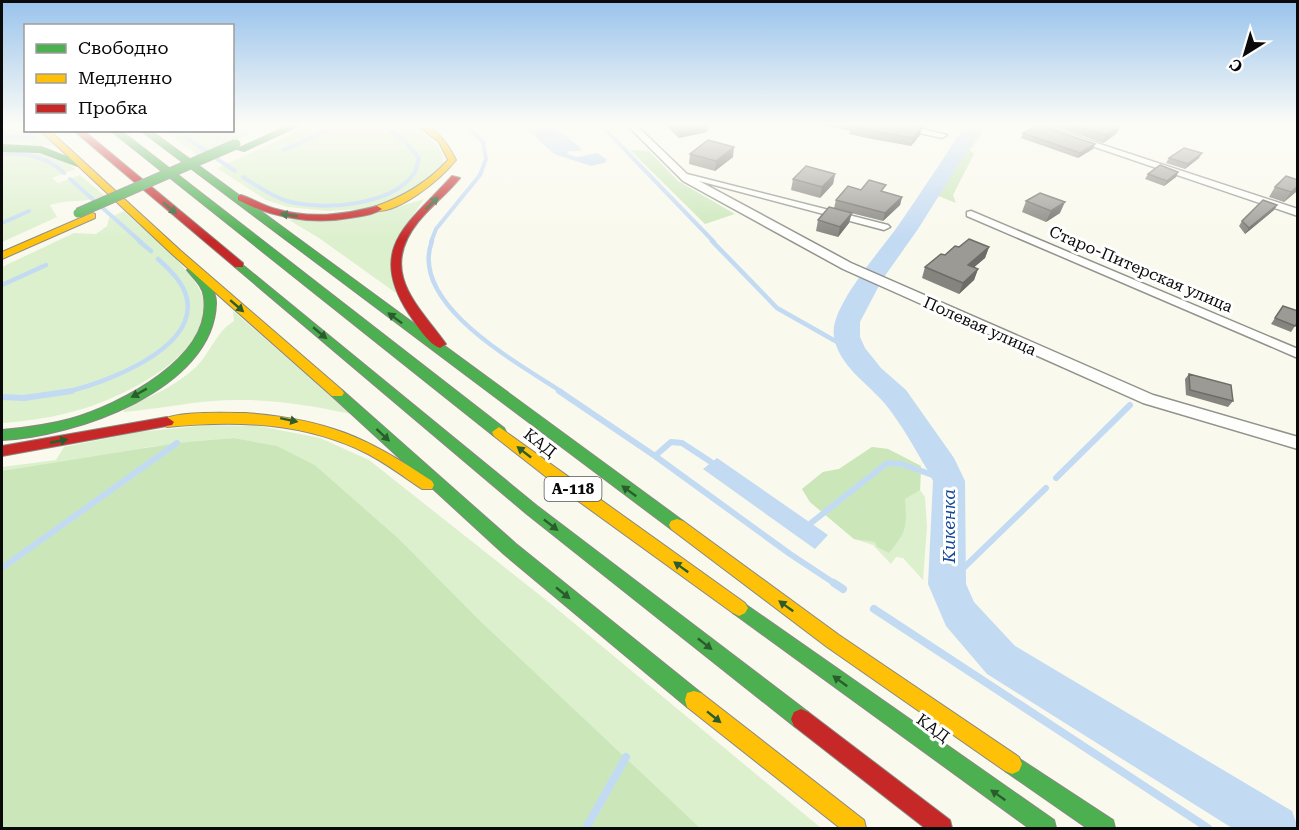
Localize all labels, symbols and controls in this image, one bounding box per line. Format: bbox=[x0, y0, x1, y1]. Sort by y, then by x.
legend bbox=[24, 24, 234, 132]
north arrow bbox=[1215, 24, 1275, 84]
text: Свободно bbox=[78, 37, 168, 58]
text: С bbox=[1226, 55, 1246, 77]
text: Медленно bbox=[78, 67, 172, 88]
text: Пробка bbox=[78, 97, 147, 118]
one-way arrow bbox=[425, 196, 440, 210]
one-way arrow bbox=[162, 201, 177, 214]
one-way arrow bbox=[280, 211, 299, 220]
street label: Старо-Питерская улица bbox=[1046, 222, 1236, 316]
street label: Полевая улица bbox=[921, 293, 1040, 360]
one-way arrow bbox=[229, 299, 244, 312]
one-way arrow bbox=[387, 312, 402, 324]
one-way arrow bbox=[312, 326, 327, 339]
one-way arrow bbox=[131, 388, 147, 399]
one-way arrow bbox=[280, 416, 298, 426]
street label: КАД bbox=[520, 424, 560, 462]
one-way arrow bbox=[376, 427, 390, 441]
one-way arrow bbox=[50, 436, 69, 445]
one-way arrow bbox=[517, 446, 532, 458]
road number: А-118 bbox=[544, 477, 602, 501]
one-way arrow bbox=[621, 485, 636, 497]
water label: Кикенка bbox=[938, 489, 959, 564]
one-way arrow bbox=[543, 518, 558, 530]
one-way arrow bbox=[674, 562, 689, 574]
one-way arrow bbox=[555, 586, 570, 599]
one-way arrow bbox=[778, 601, 793, 613]
one-way arrow bbox=[697, 638, 712, 650]
one-way arrow bbox=[832, 675, 848, 687]
one-way arrow bbox=[706, 710, 722, 723]
street label: КАД bbox=[913, 710, 953, 746]
one-way arrow bbox=[991, 789, 1007, 801]

